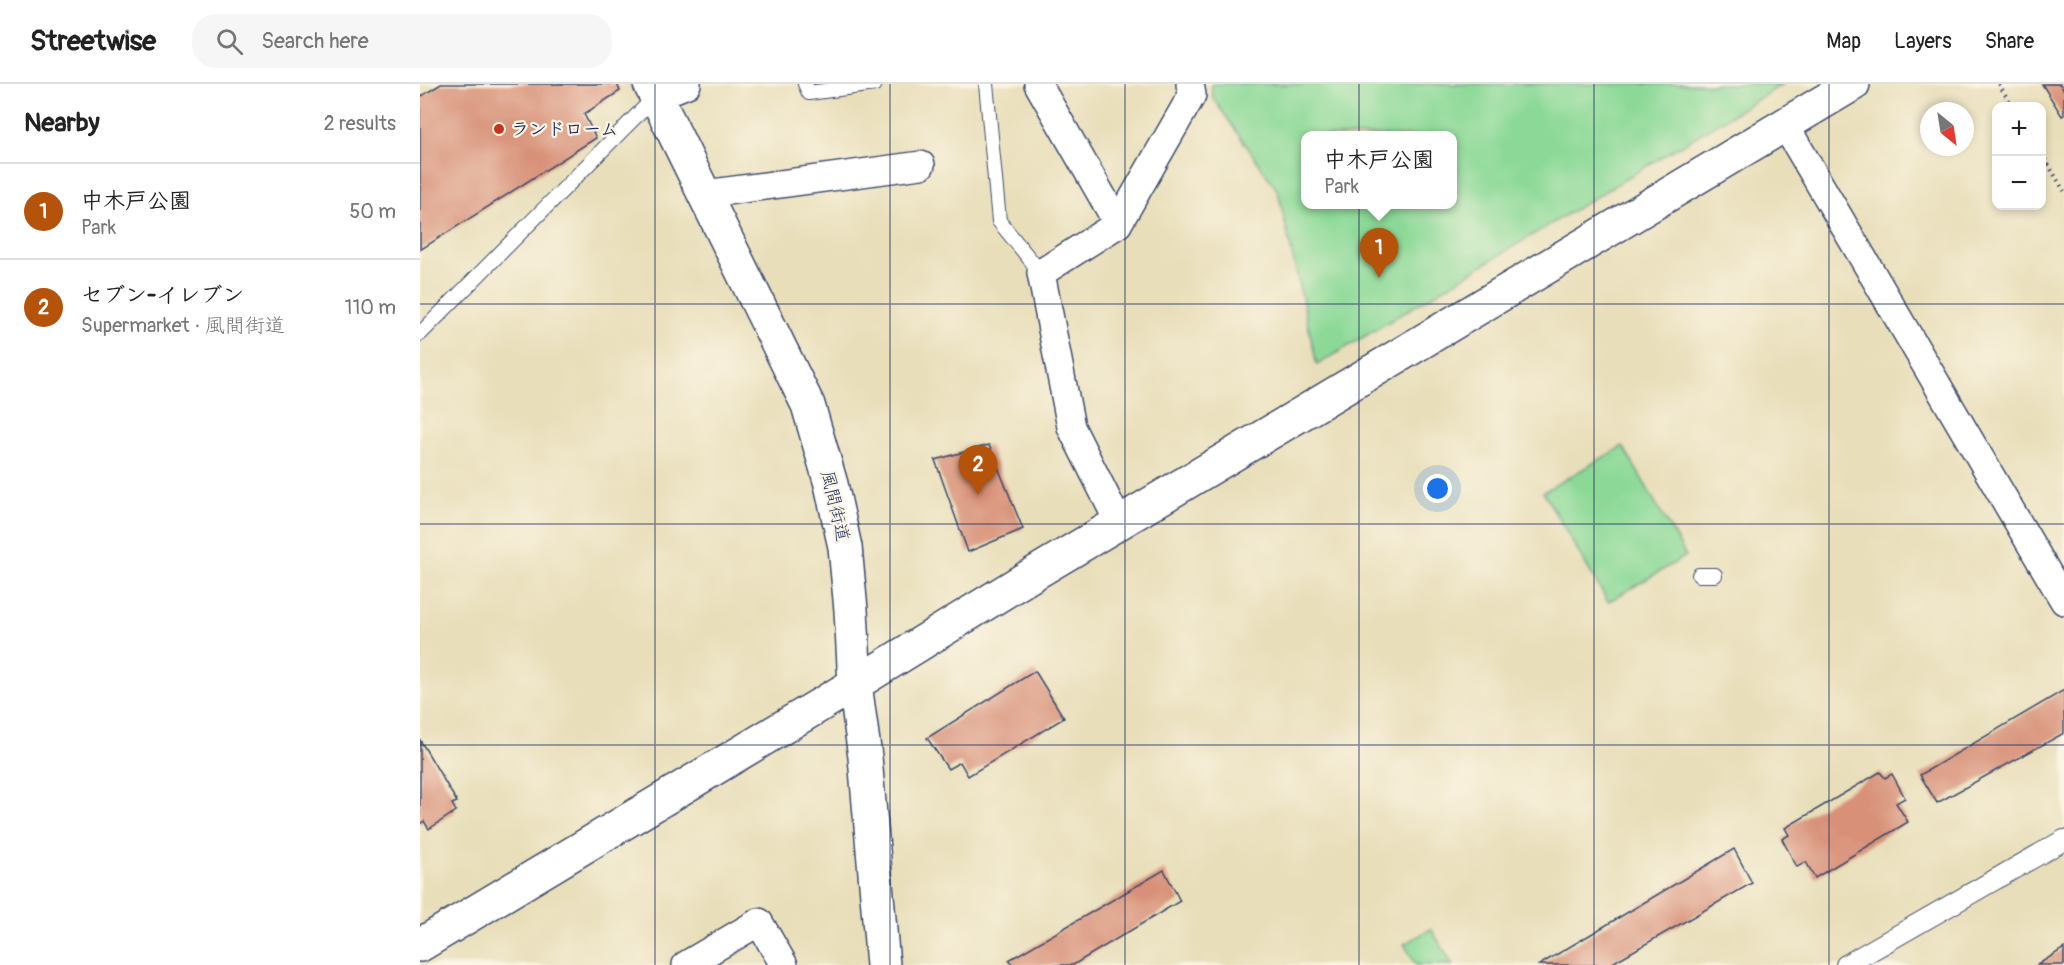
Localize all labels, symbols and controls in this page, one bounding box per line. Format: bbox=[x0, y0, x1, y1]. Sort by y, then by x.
search box bbox=[192, 14, 612, 68]
text: Streetwise bbox=[30, 24, 156, 59]
icon: search bbox=[213, 25, 246, 58]
text: Search here bbox=[261, 27, 369, 55]
text: Map bbox=[1826, 28, 1861, 55]
text: Layers bbox=[1894, 28, 1952, 55]
text: Share bbox=[1985, 28, 2034, 55]
north arrow bbox=[1920, 102, 1974, 156]
map controls bbox=[1992, 102, 2046, 210]
button: + bbox=[1992, 102, 2046, 156]
text: Nearby bbox=[24, 107, 100, 139]
text: 2 results bbox=[324, 111, 396, 136]
place label: ランドローム bbox=[511, 118, 618, 141]
marker: ランドローム bbox=[492, 122, 506, 136]
popup bbox=[1301, 131, 1457, 209]
text: 中木戸公園 bbox=[1324, 146, 1434, 174]
button: − bbox=[1992, 156, 2046, 210]
text: Park bbox=[1324, 174, 1359, 199]
text: 中木戸公園 bbox=[81, 187, 191, 215]
text: 1 bbox=[40, 199, 47, 224]
text: 50 m bbox=[349, 199, 396, 224]
text: Park bbox=[81, 215, 116, 240]
pin: 1 bbox=[1360, 228, 1398, 278]
text: セブン-イレブン bbox=[81, 281, 244, 309]
text: 2 bbox=[38, 295, 49, 320]
text: 110 m bbox=[345, 295, 396, 320]
text: Supermarket · 風間街道 bbox=[81, 313, 285, 338]
pin: 2 bbox=[958, 446, 998, 495]
street label: 風間街道 bbox=[816, 468, 854, 544]
your location bbox=[1423, 474, 1452, 503]

